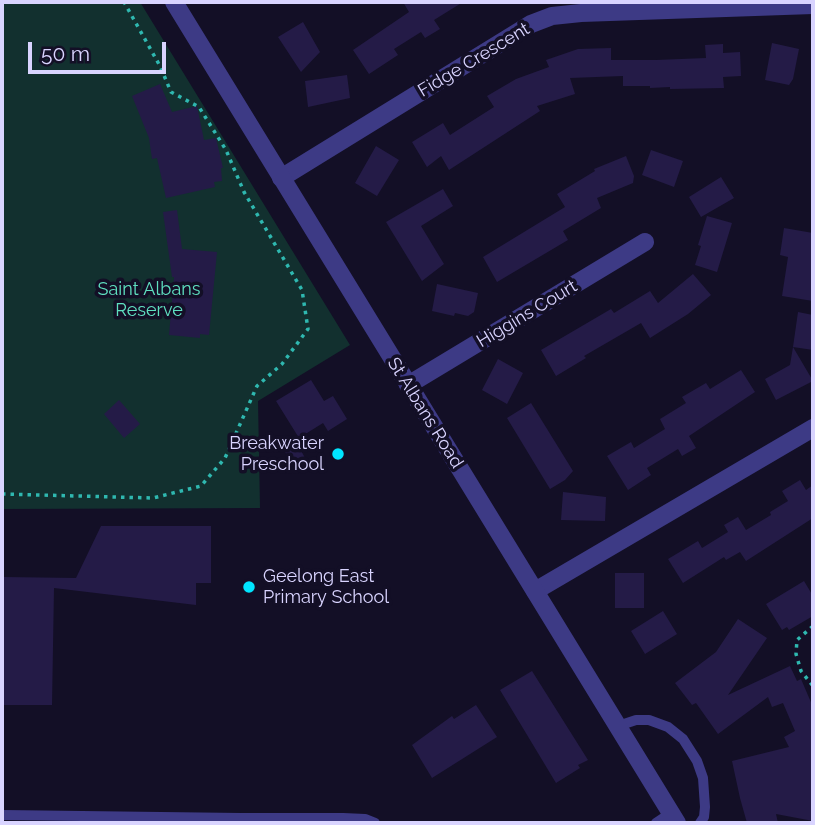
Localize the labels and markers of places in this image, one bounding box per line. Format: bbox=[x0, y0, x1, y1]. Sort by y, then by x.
place label: Breakwater Preschool bbox=[229, 433, 324, 476]
marker: Breakwater Preschool bbox=[330, 446, 346, 462]
place label: Geelong East Primary School bbox=[263, 566, 389, 608]
marker: Geelong East Primary School bbox=[241, 579, 257, 595]

